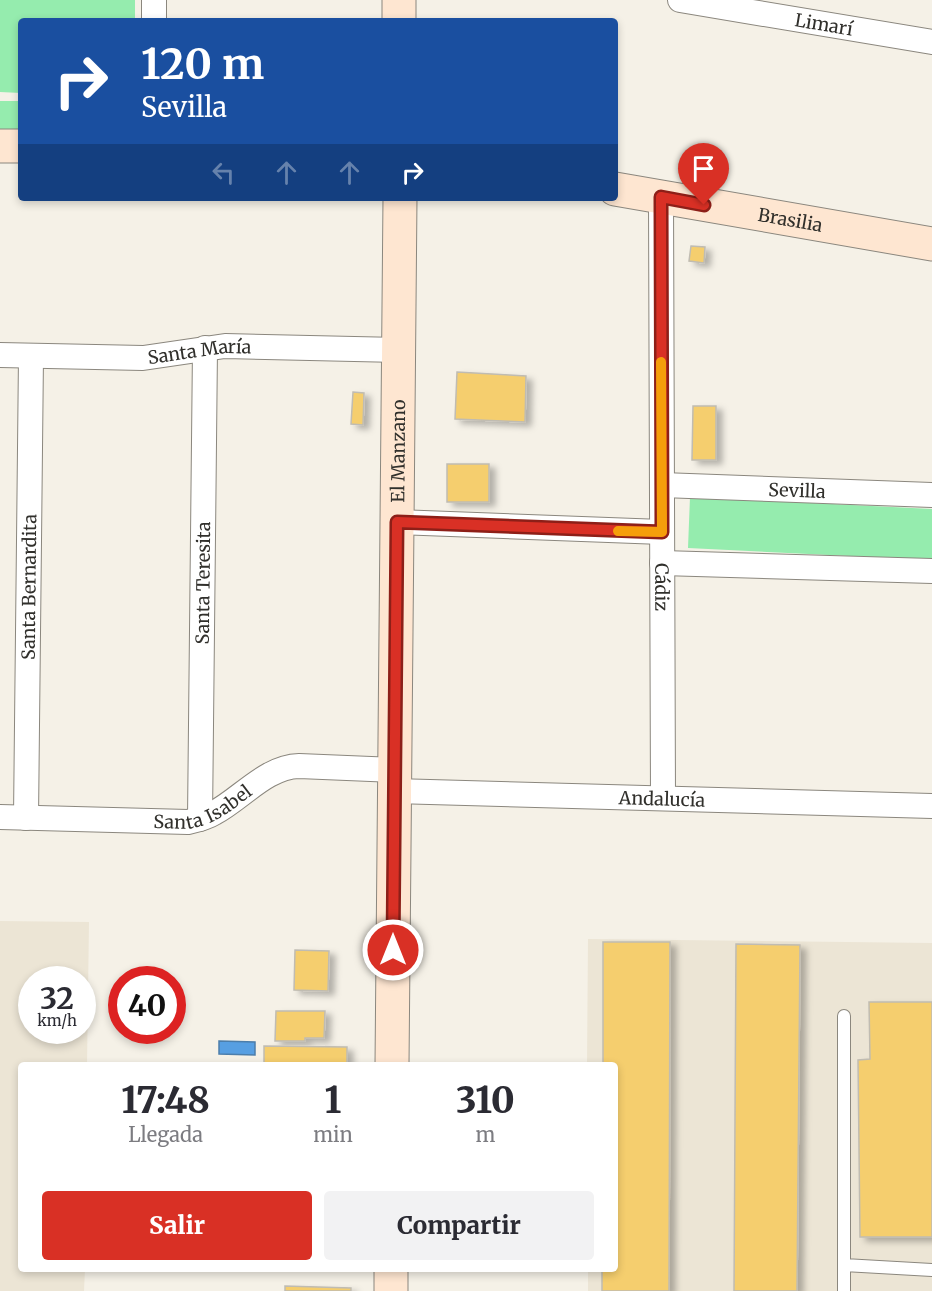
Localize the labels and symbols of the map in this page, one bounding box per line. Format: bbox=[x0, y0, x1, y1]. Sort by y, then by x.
street label: Limarí bbox=[793, 8, 856, 40]
pin bbox=[678, 143, 729, 205]
street label: Brasilia bbox=[756, 203, 825, 236]
street label: Santa María bbox=[146, 334, 252, 369]
street label: El Manzano bbox=[386, 399, 410, 503]
street label: Sevilla bbox=[768, 477, 826, 503]
street label: Santa Bernardita bbox=[16, 514, 41, 660]
street label: Santa Teresita bbox=[190, 521, 215, 645]
street label: Cádiz bbox=[651, 563, 674, 611]
street label: Santa Isabel bbox=[153, 779, 256, 834]
street label: Andalucía bbox=[617, 786, 706, 811]
position arrow bbox=[361, 918, 425, 982]
speed limit sign: 40 bbox=[108, 966, 186, 1044]

